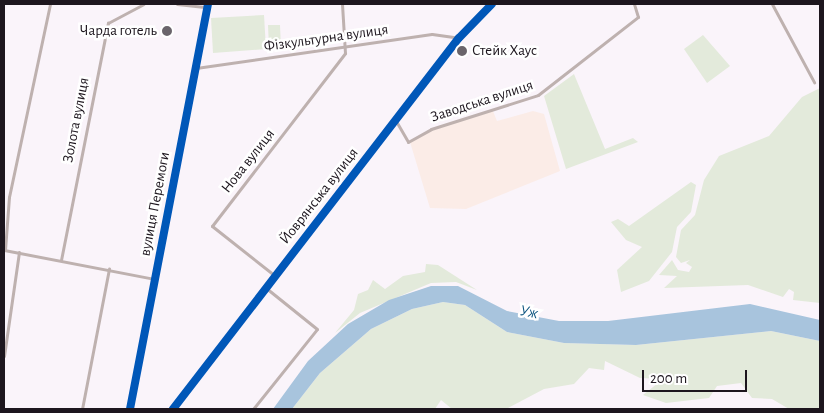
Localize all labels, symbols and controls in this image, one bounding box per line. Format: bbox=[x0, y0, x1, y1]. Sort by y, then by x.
street label: Фізкультурна вулиця bbox=[263, 20, 389, 56]
place label: Чарда готель bbox=[80, 22, 157, 40]
marker: Чарда готель bbox=[161, 25, 173, 37]
place label: Стейк Хаус bbox=[472, 42, 537, 60]
marker: Стейк Хаус bbox=[456, 45, 468, 57]
street label: Золота вулиця bbox=[59, 76, 93, 164]
street label: Заводська вулиця bbox=[428, 76, 536, 126]
street label: Нова вулиця bbox=[217, 125, 279, 197]
street label: Йоврянська вулиця bbox=[276, 144, 362, 248]
street label: вулиця Перемоги bbox=[136, 150, 174, 258]
water label: Уж bbox=[518, 301, 540, 323]
scale bar bbox=[644, 360, 749, 392]
text: 200 m bbox=[650, 371, 687, 386]

